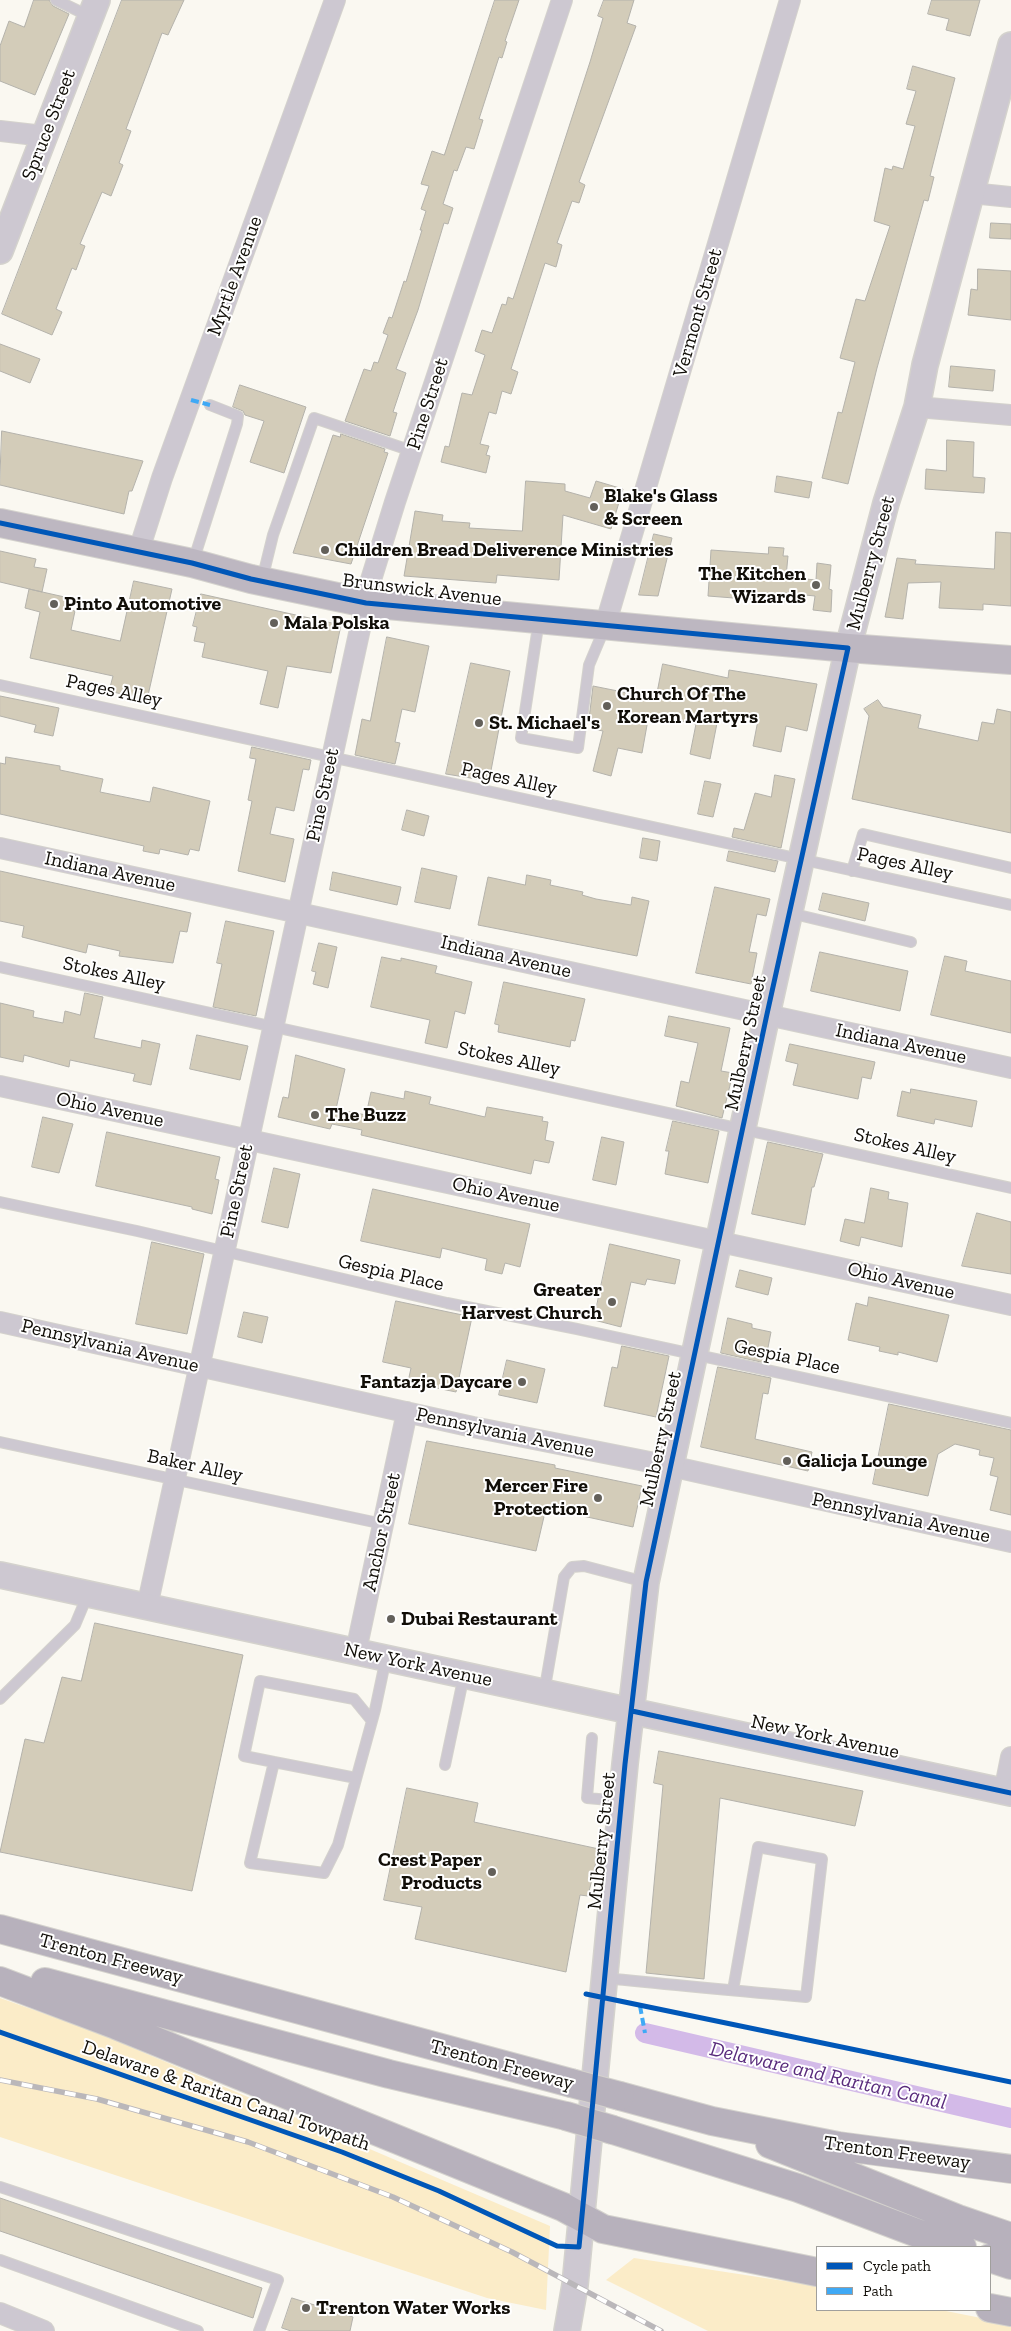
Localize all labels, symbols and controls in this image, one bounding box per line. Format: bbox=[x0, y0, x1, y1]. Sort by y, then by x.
street label: Spruce Street bbox=[17, 66, 81, 184]
street label: Myrtle Avenue bbox=[202, 213, 268, 339]
street label: Vermont Street bbox=[668, 246, 728, 380]
street label: Pine Street bbox=[402, 355, 454, 453]
place label: Blake's Glass & Screen bbox=[604, 484, 718, 531]
street label: Mulberry Street bbox=[842, 493, 900, 633]
marker: Blake's Glass & Screen bbox=[588, 501, 600, 513]
place label: Children Bread Deliverence Ministries bbox=[335, 538, 673, 562]
marker: Children Bread Deliverence Ministries bbox=[319, 544, 331, 556]
place label: The Kitchen Wizards bbox=[698, 562, 806, 609]
street label: Brunswick Avenue bbox=[341, 568, 503, 612]
marker: The Kitchen Wizards bbox=[810, 579, 822, 591]
place label: Pinto Automotive bbox=[64, 592, 221, 616]
marker: Pinto Automotive bbox=[48, 598, 60, 610]
place label: Mala Polska bbox=[284, 611, 390, 635]
marker: Mala Polska bbox=[268, 617, 280, 629]
street label: Pages Alley bbox=[64, 669, 164, 713]
place label: Church Of The Korean Martyrs bbox=[617, 682, 758, 729]
marker: Church Of The Korean Martyrs bbox=[601, 700, 613, 712]
place label: St. Michael's bbox=[489, 711, 600, 735]
marker: St. Michael's bbox=[473, 717, 485, 729]
street label: Pine Street bbox=[301, 746, 345, 844]
street label: Pages Alley bbox=[459, 757, 559, 801]
street label: Pages Alley bbox=[855, 842, 955, 886]
street label: Indiana Avenue bbox=[42, 846, 178, 898]
street label: Indiana Avenue bbox=[438, 930, 574, 984]
street label: Stokes Alley bbox=[61, 951, 167, 997]
street label: Mulberry Street bbox=[720, 973, 772, 1113]
street label: Indiana Avenue bbox=[833, 1018, 969, 1070]
street label: Stokes Alley bbox=[456, 1036, 562, 1082]
street label: Ohio Avenue bbox=[54, 1087, 166, 1133]
place label: The Buzz bbox=[325, 1103, 406, 1127]
marker: The Buzz bbox=[309, 1109, 321, 1121]
street label: Stokes Alley bbox=[852, 1123, 958, 1169]
street label: Pine Street bbox=[215, 1142, 259, 1240]
street label: Ohio Avenue bbox=[450, 1172, 562, 1218]
street label: Gespia Place bbox=[336, 1249, 446, 1297]
street label: Ohio Avenue bbox=[845, 1257, 957, 1305]
place label: Greater Harvest Church bbox=[461, 1278, 602, 1325]
marker: Greater Harvest Church bbox=[606, 1296, 618, 1308]
street label: Pennsylvania Avenue bbox=[19, 1314, 201, 1378]
street label: Gespia Place bbox=[732, 1334, 842, 1380]
street label: Mulberry Street bbox=[635, 1369, 687, 1509]
place label: Fantazja Daycare bbox=[360, 1370, 512, 1394]
marker: Fantazja Daycare bbox=[516, 1376, 528, 1388]
street label: Pennsylvania Avenue bbox=[414, 1402, 596, 1464]
street label: Baker Alley bbox=[145, 1444, 245, 1488]
place label: Galicja Lounge bbox=[797, 1449, 927, 1473]
marker: Galicja Lounge bbox=[781, 1455, 793, 1467]
street label: Anchor Street bbox=[358, 1470, 406, 1594]
place label: Mercer Fire Protection bbox=[484, 1474, 588, 1521]
street label: Pennsylvania Avenue bbox=[810, 1487, 992, 1549]
marker: Mercer Fire Protection bbox=[592, 1492, 604, 1504]
place label: Dubai Restaurant bbox=[401, 1607, 558, 1631]
marker: Dubai Restaurant bbox=[385, 1613, 397, 1625]
street label: New York Avenue bbox=[342, 1638, 494, 1692]
street label: New York Avenue bbox=[749, 1710, 901, 1764]
street label: Mulberry Street bbox=[583, 1771, 621, 1911]
place label: Crest Paper Products bbox=[378, 1848, 482, 1895]
marker: Crest Paper Products bbox=[486, 1866, 498, 1878]
street label: Trenton Freeway bbox=[36, 1928, 186, 1990]
street label: Trenton Freeway bbox=[427, 2034, 577, 2096]
street label: Delaware & Raritan Canal Towpath bbox=[79, 2035, 373, 2157]
water label: Delaware and Raritan Canal bbox=[707, 2037, 949, 2115]
street label: Trenton Freeway bbox=[822, 2131, 972, 2175]
legend bbox=[816, 2246, 991, 2311]
text: Cycle path bbox=[863, 2257, 931, 2275]
text: Path bbox=[863, 2282, 893, 2300]
place label: Trenton Water Works bbox=[316, 2296, 510, 2320]
marker: Trenton Water Works bbox=[300, 2302, 312, 2314]

